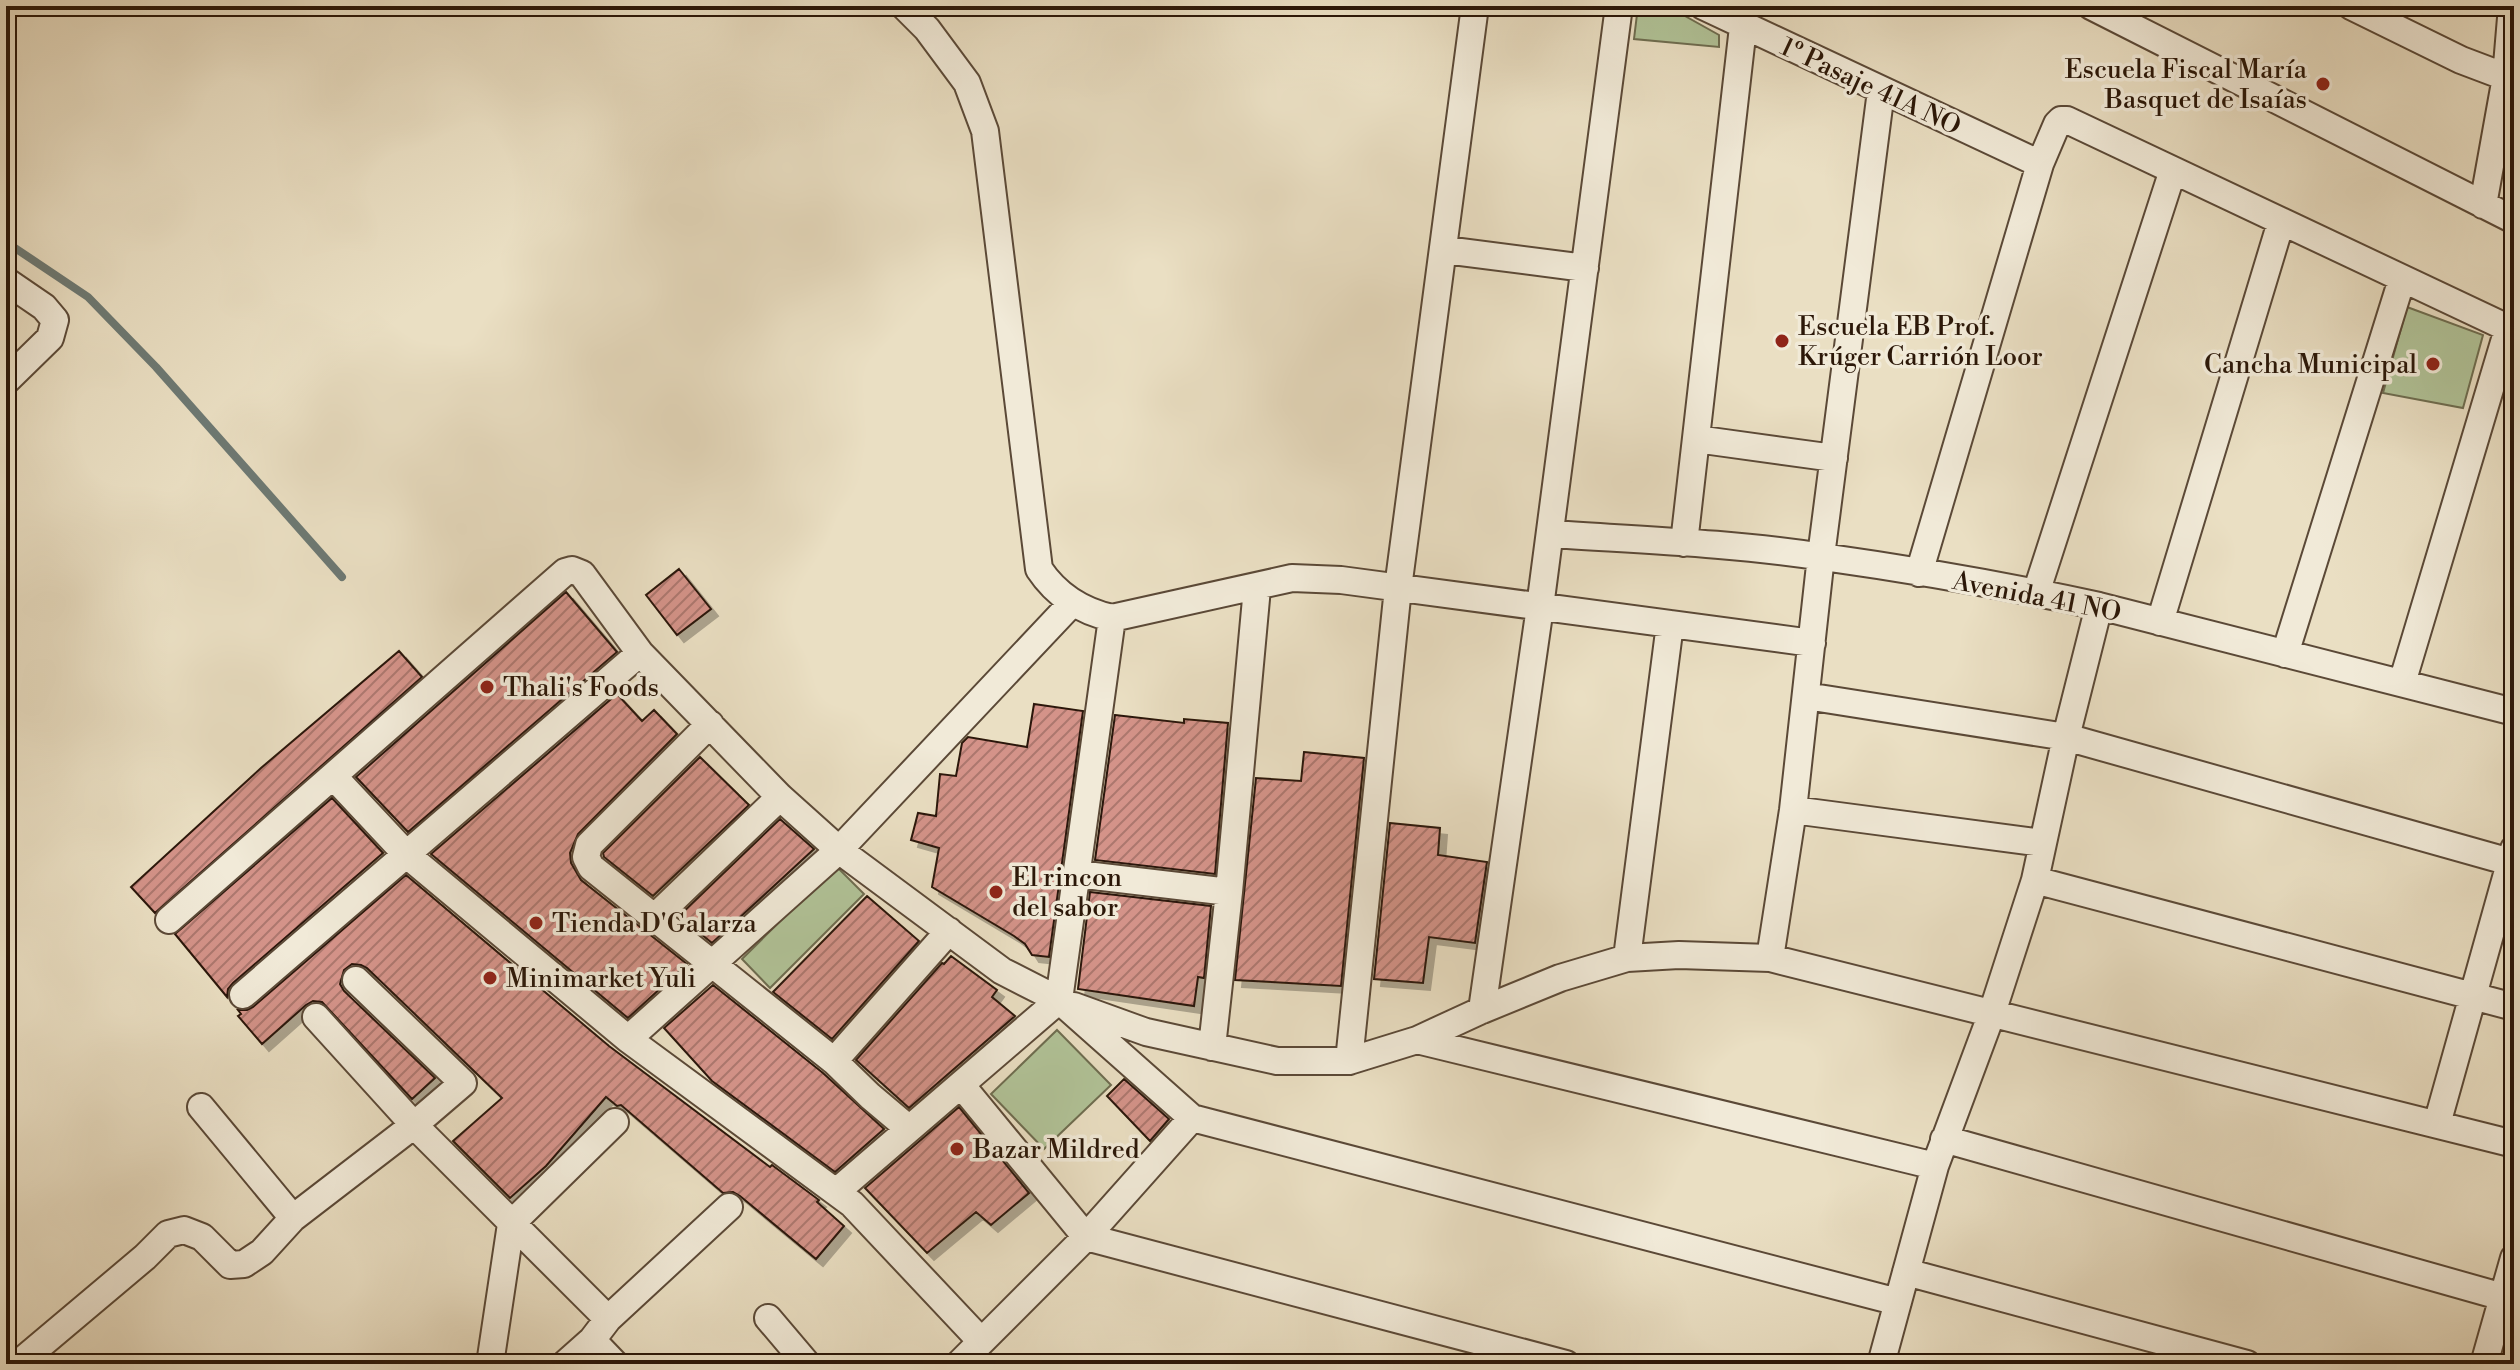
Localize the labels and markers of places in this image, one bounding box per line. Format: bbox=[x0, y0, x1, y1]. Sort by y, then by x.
place label: Escuela Fiscal María Basquet de Isaías bbox=[2065, 54, 2308, 116]
marker: Escuela Fiscal María Basquet de Isaías bbox=[2314, 75, 2332, 93]
place label: Escuela EB Prof. Krúger Carrión Loor bbox=[1798, 311, 2043, 373]
marker: Escuela EB Prof. Krúger Carrión Loor bbox=[1773, 332, 1791, 350]
place label: Cancha Municipal bbox=[2204, 349, 2417, 381]
marker: Cancha Municipal bbox=[2424, 355, 2442, 373]
place label: Thali's Foods bbox=[503, 672, 659, 704]
marker: Thali's Foods bbox=[478, 678, 496, 696]
place label: El rincon del sabor bbox=[1012, 862, 1122, 924]
marker: El rincon del sabor bbox=[987, 883, 1005, 901]
place label: Tienda D'Galarza bbox=[552, 908, 758, 940]
marker: Tienda D'Galarza bbox=[527, 914, 545, 932]
place label: Minimarket Yuli bbox=[506, 963, 696, 995]
marker: Minimarket Yuli bbox=[481, 969, 499, 987]
place label: Bazar Mildred bbox=[972, 1134, 1140, 1166]
marker: Bazar Mildred bbox=[948, 1140, 966, 1158]

